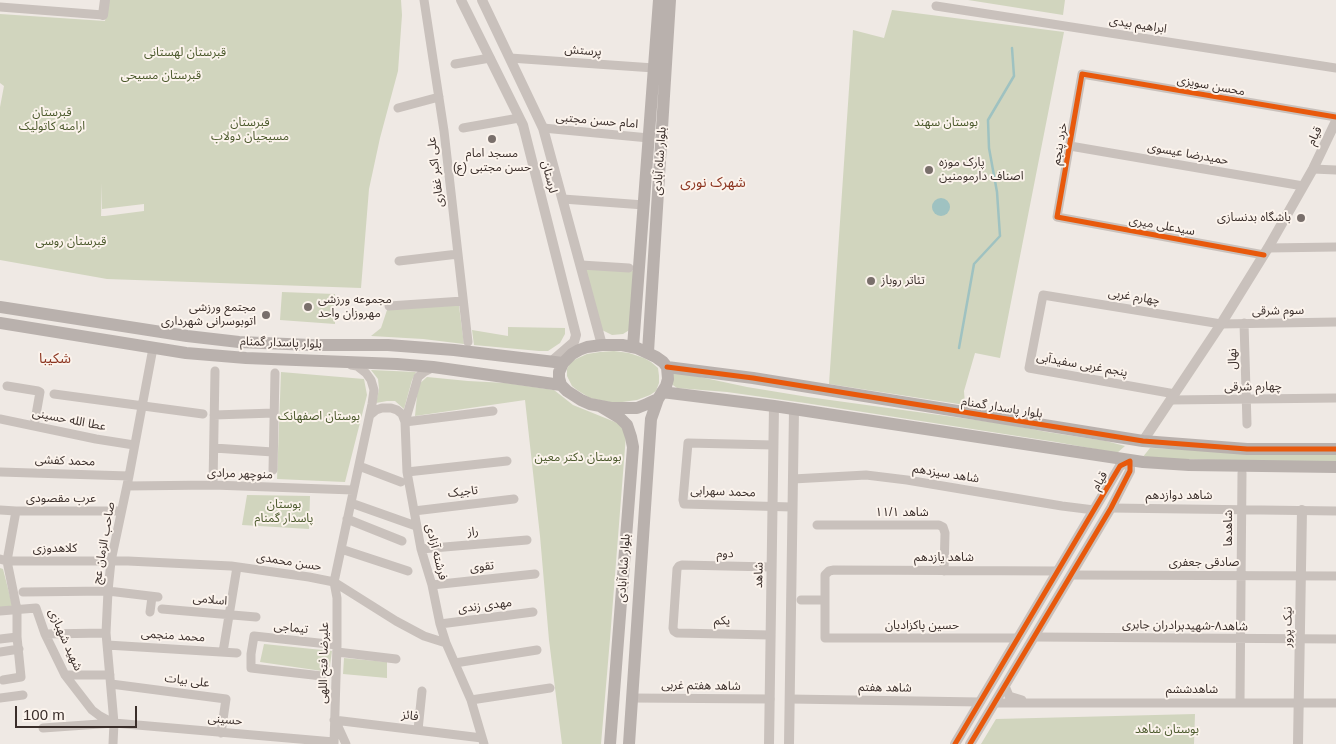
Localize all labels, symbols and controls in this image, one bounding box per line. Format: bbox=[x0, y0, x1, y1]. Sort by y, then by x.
street label: ابراهیم بیدی bbox=[1108, 13, 1168, 37]
street label: پرستش bbox=[564, 43, 602, 59]
park label: قبرستان لهستانی bbox=[144, 46, 226, 60]
park label: قبرستان مسیحی bbox=[121, 69, 201, 83]
street label: محسن سویزی bbox=[1176, 73, 1246, 99]
park label: قبرستان ارامنه کاتولیک bbox=[19, 106, 85, 134]
street label: امام حسن مجتبی bbox=[555, 110, 639, 132]
park label: قبرستان مسیحیان دولاب bbox=[211, 116, 289, 144]
park label: بوستان سهند bbox=[914, 116, 978, 130]
street label: خرد پنجم bbox=[1049, 122, 1071, 166]
street label: قیام bbox=[1304, 124, 1326, 148]
street label: بلوار شاه آبادی bbox=[650, 126, 670, 196]
marker: مسجد امام حسن مجتبی (ع) bbox=[486, 133, 498, 145]
street label: علی اکبر غفاری bbox=[425, 136, 447, 208]
street label: حمیدرضا عیسوی bbox=[1146, 140, 1230, 168]
place label: مسجد امام حسن مجتبی (ع) bbox=[453, 147, 531, 175]
place label: پارک موزه اصناف دارمومنین bbox=[939, 156, 1024, 184]
street label: لرستان bbox=[538, 159, 560, 195]
marker: پارک موزه اصناف دارمومنین bbox=[923, 164, 935, 176]
district label: شهرک نوری bbox=[680, 175, 746, 191]
place label: باشگاه بدنسازی bbox=[1217, 211, 1291, 225]
marker: باشگاه بدنسازی bbox=[1295, 212, 1307, 224]
street label: سیدعلی میری bbox=[1128, 213, 1196, 239]
park label: قبرستان روسی bbox=[36, 235, 106, 249]
place label: تئاتر روباز bbox=[881, 274, 925, 288]
marker: تئاتر روباز bbox=[865, 275, 877, 287]
street label: چهارم غربی bbox=[1107, 286, 1161, 308]
place label: مجموعه ورزشی مهروزان واحد bbox=[318, 293, 392, 321]
place label: مجتمع ورزشی اتوبوسرانی شهرداری bbox=[161, 301, 256, 329]
marker: مجموعه ورزشی مهروزان واحد bbox=[302, 301, 314, 313]
street label: سوم شرقی bbox=[1252, 303, 1304, 319]
marker: مجتمع ورزشی اتوبوسرانی شهرداری bbox=[260, 309, 272, 321]
street label: بلوار پاسدار گمنام bbox=[240, 334, 322, 352]
street label: نهال bbox=[1226, 348, 1240, 370]
street label: پنجم غربی سفیدآبی bbox=[1035, 350, 1129, 380]
district label: شکیبا bbox=[39, 351, 71, 367]
street label: چهارم شرقی bbox=[1224, 379, 1282, 395]
street label: بلوار پاسدار گمنام bbox=[960, 394, 1044, 422]
street label: عطا الله حسینی bbox=[31, 406, 107, 434]
park label: بوستان اصفهانک bbox=[278, 410, 360, 424]
park label: بوستان دکتر معین bbox=[535, 451, 621, 465]
street label: محمد کفشی bbox=[35, 453, 95, 469]
street label: شاهد سیزدهم bbox=[912, 462, 980, 486]
street label: منوچهر مرادی bbox=[207, 466, 273, 482]
street label: قیام bbox=[1089, 469, 1111, 493]
street label: تاجیک bbox=[447, 483, 479, 501]
street label: محمد سهرابی bbox=[690, 484, 756, 500]
street label: شاهد دوازدهم bbox=[1146, 489, 1212, 503]
street label: عرب مقصودی bbox=[26, 492, 96, 506]
park label: بوستان پاسدار گمنام bbox=[255, 498, 313, 526]
street label: صاحب الزمان عج bbox=[90, 501, 118, 585]
street label: شاهد ۱۱/۱ bbox=[875, 506, 929, 520]
street label: شاهدها bbox=[1222, 510, 1236, 546]
street label: فرشته آزادی bbox=[422, 522, 450, 582]
street label: راز bbox=[467, 524, 479, 540]
street label: بلوار شاه آبادی bbox=[614, 533, 634, 603]
street label: کلاهدوزی bbox=[33, 542, 77, 556]
street label: دوم bbox=[716, 547, 734, 561]
street label: حسن محمدی bbox=[255, 550, 323, 574]
street label: شاهد یازدهم bbox=[914, 551, 974, 565]
street label: صادقی جعفری bbox=[1169, 556, 1239, 570]
street label: تقوی bbox=[469, 559, 495, 575]
street label: شاهد bbox=[752, 562, 766, 588]
street label: اسلامی bbox=[192, 591, 228, 609]
street label: مهدی زندی bbox=[457, 596, 513, 616]
street label: نیک پرور bbox=[1280, 606, 1296, 648]
street label: شهید شهبازی bbox=[45, 607, 85, 673]
street label: یکم bbox=[714, 614, 730, 628]
street label: شاهد۸-شهیدبرادران جابری bbox=[1122, 618, 1248, 634]
street label: تیماجی bbox=[273, 619, 309, 637]
street label: حسین پاکزادیان bbox=[885, 619, 959, 633]
street label: علیرضا فتح‌ اللهی bbox=[316, 622, 332, 704]
street label: محمد منجمی bbox=[140, 627, 206, 645]
street label: علی بیات bbox=[164, 671, 210, 691]
street label: شاهد هفتم غربی bbox=[661, 678, 741, 694]
street label: شاهد هفتم bbox=[858, 680, 912, 696]
street label: شاهدششم bbox=[1166, 683, 1218, 697]
scale bar bbox=[18, 696, 140, 728]
text: 100 m bbox=[23, 706, 65, 723]
street label: فائز bbox=[401, 708, 419, 724]
street label: حسینی bbox=[207, 711, 243, 729]
park label: بوستان شاهد bbox=[1135, 723, 1199, 737]

